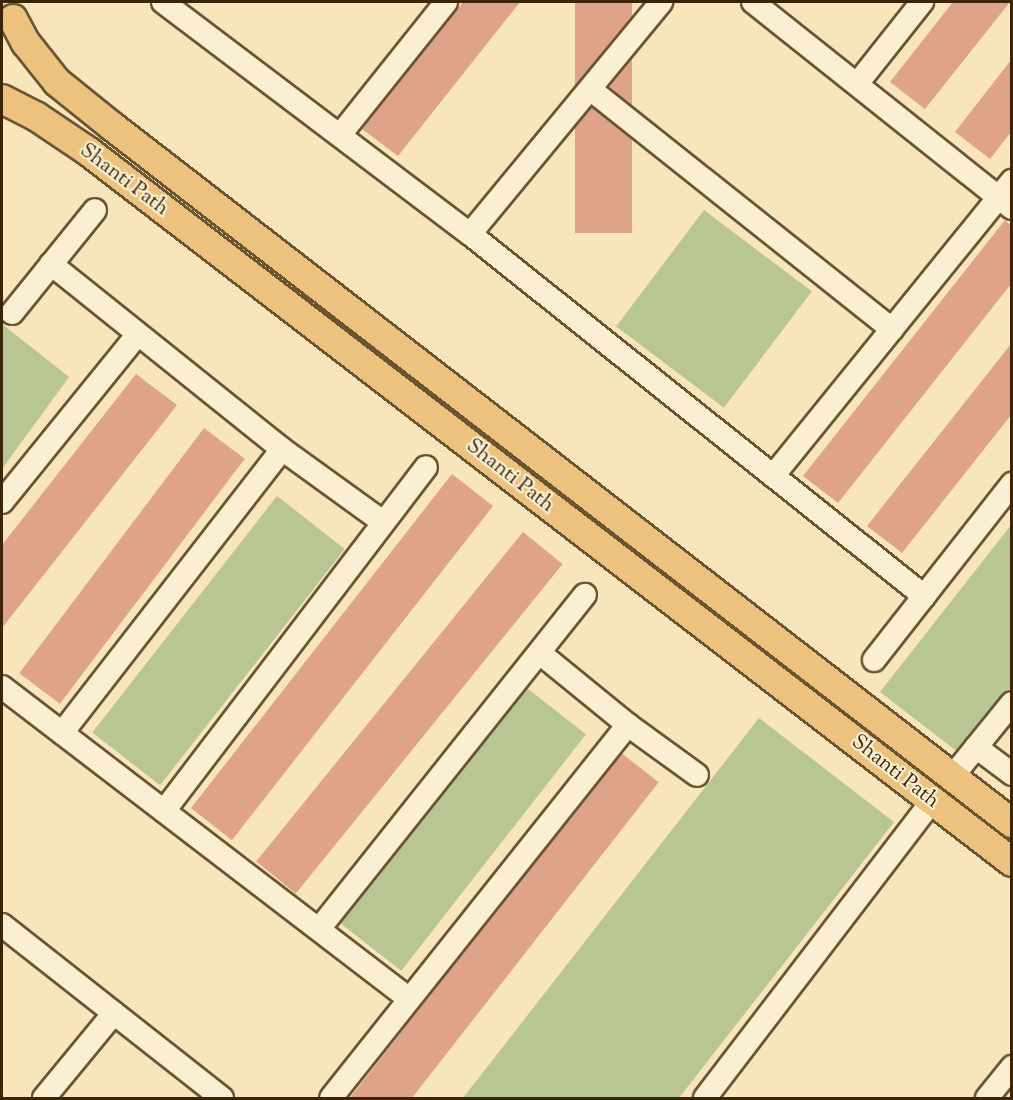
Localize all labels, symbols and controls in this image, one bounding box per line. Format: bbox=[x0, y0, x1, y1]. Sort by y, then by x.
street label: Shanti Path bbox=[75, 138, 173, 222]
street label: Shanti Path bbox=[461, 434, 559, 518]
street label: Shanti Path bbox=[846, 730, 944, 814]

